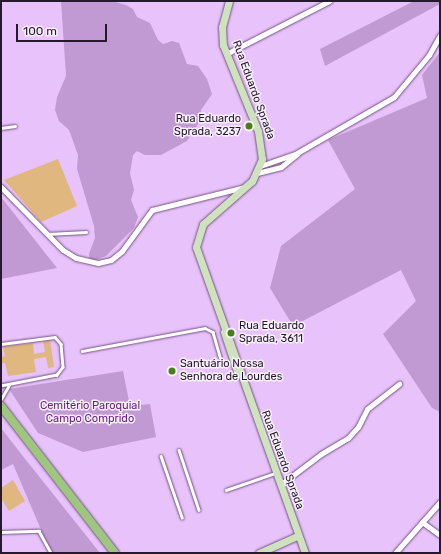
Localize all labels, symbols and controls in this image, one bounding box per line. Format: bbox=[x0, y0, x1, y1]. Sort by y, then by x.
scale bar bbox=[18, 16, 109, 42]
text: 100 m bbox=[23, 24, 57, 38]
street label: Rua Eduardo Sprada bbox=[229, 39, 277, 141]
place label: Rua Eduardo Sprada, 3237 bbox=[174, 113, 241, 139]
marker: Rua Eduardo Sprada, 3237 bbox=[244, 121, 254, 131]
place label: Rua Eduardo Sprada, 3611 bbox=[239, 320, 304, 346]
marker: Rua Eduardo Sprada, 3611 bbox=[226, 328, 236, 338]
place label: Santuário Nossa Senhora de Lourdes bbox=[180, 358, 282, 384]
marker: Santuário Nossa Senhora de Lourdes bbox=[167, 366, 177, 376]
park label: Cemitério Paroquial Campo Comprido bbox=[40, 400, 140, 426]
street label: Rua Eduardo Sprada bbox=[258, 409, 306, 511]

